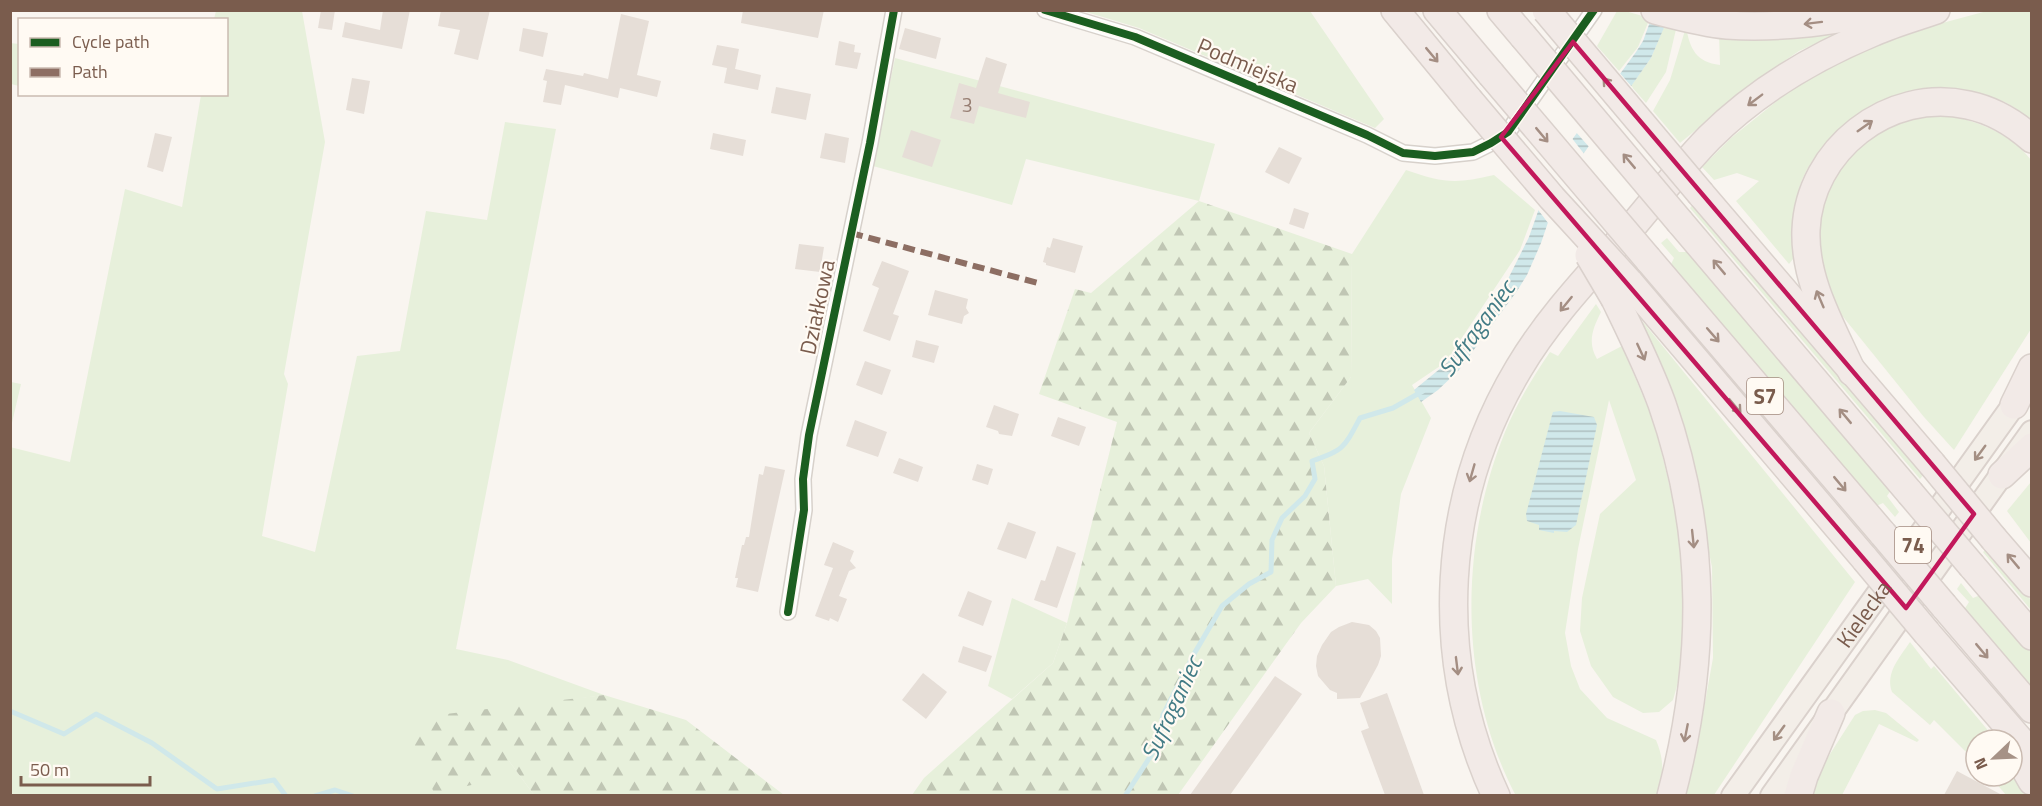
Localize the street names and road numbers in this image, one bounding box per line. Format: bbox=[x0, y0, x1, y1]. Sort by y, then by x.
street label: Podmiejska bbox=[1192, 28, 1304, 102]
street label: Działkowa bbox=[790, 256, 844, 358]
road number: S7 bbox=[1747, 378, 1783, 414]
road number: 74 bbox=[1895, 527, 1931, 563]
street label: Kielecka bbox=[1828, 573, 1900, 655]

